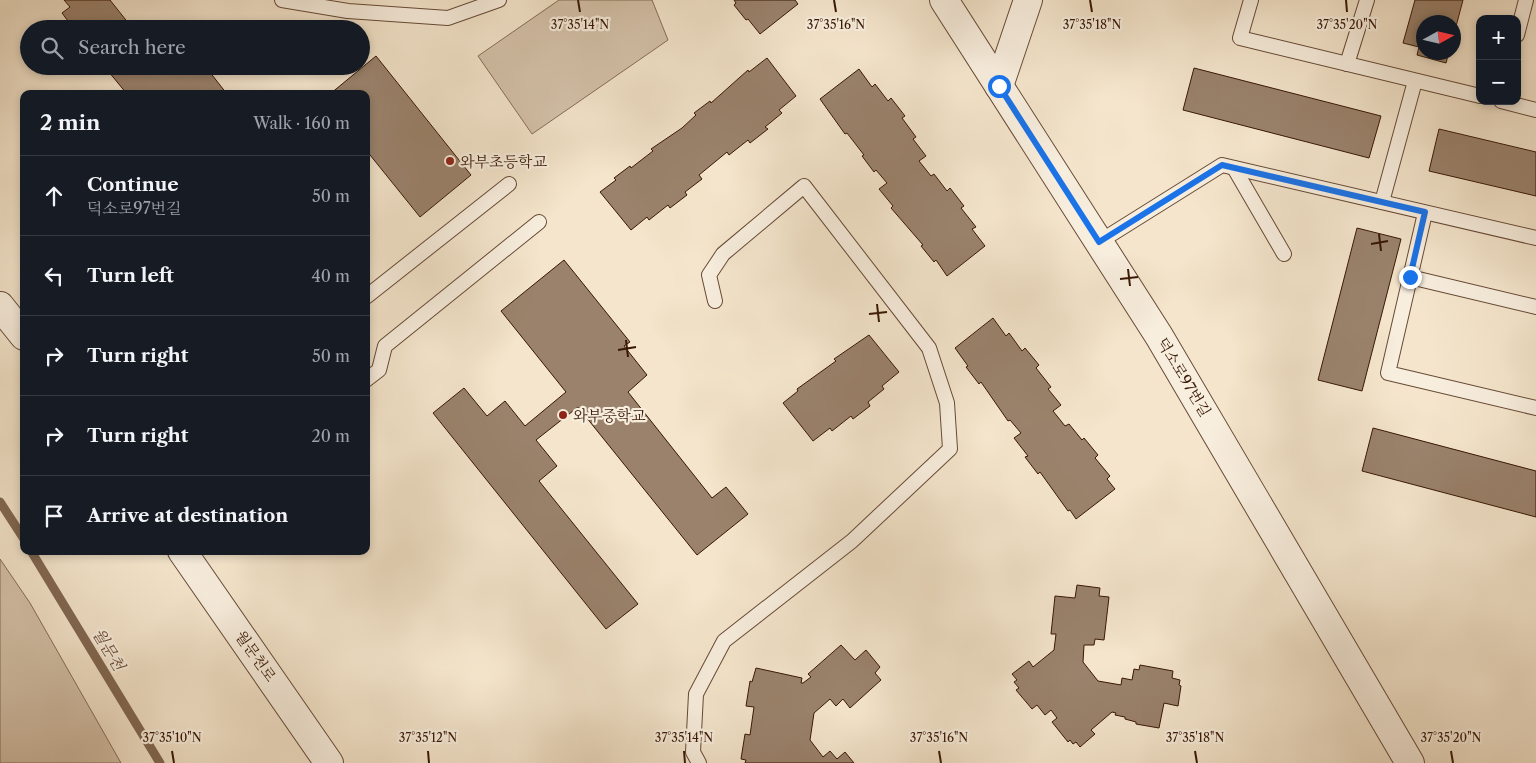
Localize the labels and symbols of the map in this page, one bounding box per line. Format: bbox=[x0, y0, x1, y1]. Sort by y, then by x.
north arrow bbox=[1416, 15, 1461, 60]
text: 37°35'14"N bbox=[551, 17, 609, 32]
text: 37°35'16"N bbox=[807, 17, 865, 32]
text: 37°35'18"N bbox=[1063, 17, 1121, 32]
text: 37°35'20"N bbox=[1316, 17, 1378, 32]
route start bbox=[988, 75, 1011, 98]
place label: 와부초등학교 bbox=[460, 152, 547, 171]
marker: 와부초등학교 bbox=[444, 155, 456, 167]
route end bbox=[1399, 266, 1422, 289]
street label: 덕소로97번길 bbox=[1153, 334, 1215, 420]
place label: 와부중학교 bbox=[573, 406, 646, 425]
marker: 와부중학교 bbox=[557, 409, 569, 421]
water label: 월문천 bbox=[88, 624, 130, 675]
street label: 월문천로 bbox=[232, 627, 281, 686]
text: 37°35'10"N bbox=[142, 730, 202, 745]
text: 37°35'12"N bbox=[399, 730, 457, 745]
text: 37°35'14"N bbox=[655, 730, 713, 745]
text: 37°35'16"N bbox=[910, 730, 968, 745]
text: 37°35'18"N bbox=[1166, 730, 1224, 745]
text: 37°35'20"N bbox=[1420, 730, 1482, 745]

